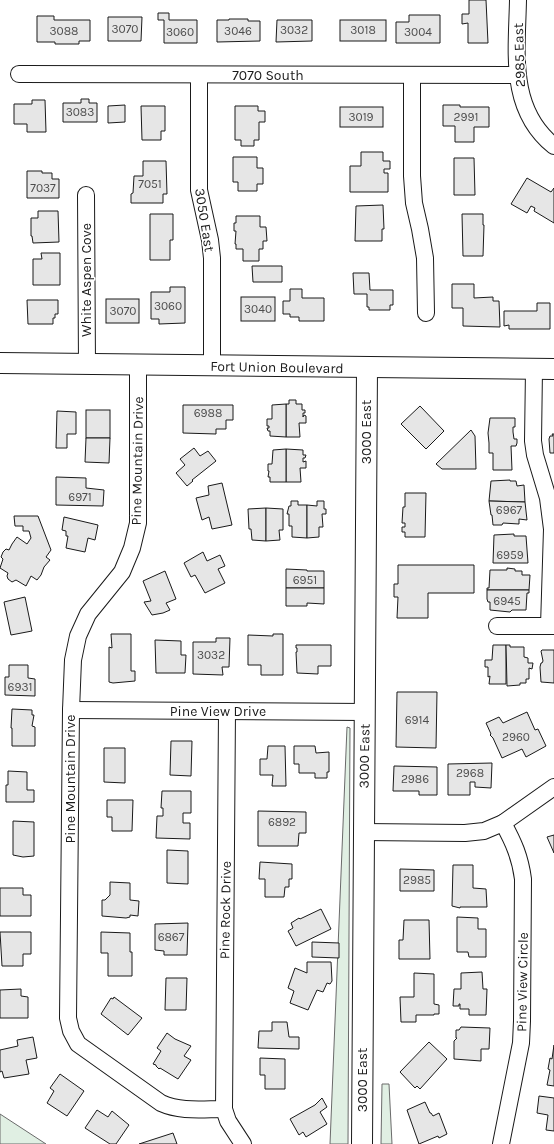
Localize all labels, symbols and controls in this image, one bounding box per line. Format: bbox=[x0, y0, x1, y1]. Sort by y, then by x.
house number: 3070 bbox=[112, 22, 138, 36]
house number: 3032 bbox=[280, 23, 308, 37]
house number: 3018 bbox=[350, 23, 376, 37]
street label: 2985 East bbox=[510, 23, 529, 87]
house number: 3088 bbox=[50, 24, 78, 38]
house number: 3046 bbox=[224, 24, 252, 38]
house number: 3060 bbox=[166, 25, 194, 39]
house number: 3004 bbox=[404, 25, 432, 39]
street label: 7070 South bbox=[232, 67, 304, 84]
house number: 3083 bbox=[66, 105, 94, 119]
house number: 3019 bbox=[348, 110, 374, 124]
house number: 2991 bbox=[454, 110, 478, 124]
house number: 7051 bbox=[138, 177, 162, 191]
house number: 7037 bbox=[30, 181, 56, 195]
street label: 3050 East bbox=[191, 187, 218, 253]
street label: White Aspen Cove bbox=[78, 223, 95, 337]
house number: 3060 bbox=[154, 299, 182, 313]
house number: 3040 bbox=[244, 302, 272, 316]
house number: 3070 bbox=[110, 304, 136, 318]
street label: Fort Union Boulevard bbox=[210, 358, 344, 377]
street label: Pine Mountain Drive bbox=[128, 396, 147, 526]
street label: 3000 East bbox=[358, 400, 375, 464]
house number: 6988 bbox=[194, 406, 222, 420]
house number: 6971 bbox=[68, 490, 92, 504]
house number: 6967 bbox=[496, 503, 523, 517]
house number: 6959 bbox=[496, 548, 524, 562]
house number: 6951 bbox=[293, 573, 317, 587]
house number: 6945 bbox=[493, 594, 521, 608]
house number: 3032 bbox=[197, 648, 225, 662]
house number: 6931 bbox=[8, 680, 32, 694]
street label: Pine View Drive bbox=[170, 703, 266, 720]
house number: 6914 bbox=[405, 713, 430, 727]
street label: Pine Mountain Drive bbox=[62, 715, 79, 843]
street label: 3000 East bbox=[355, 724, 374, 789]
house number: 2960 bbox=[502, 730, 530, 744]
house number: 2968 bbox=[456, 766, 484, 780]
house number: 2986 bbox=[401, 772, 429, 786]
house number: 6892 bbox=[268, 815, 296, 829]
street label: Pine Rock Drive bbox=[216, 861, 235, 959]
house number: 2985 bbox=[403, 873, 431, 887]
house number: 6867 bbox=[158, 930, 185, 944]
street label: Pine View Circle bbox=[513, 932, 532, 1032]
street label: 3000 East bbox=[354, 1048, 371, 1112]

